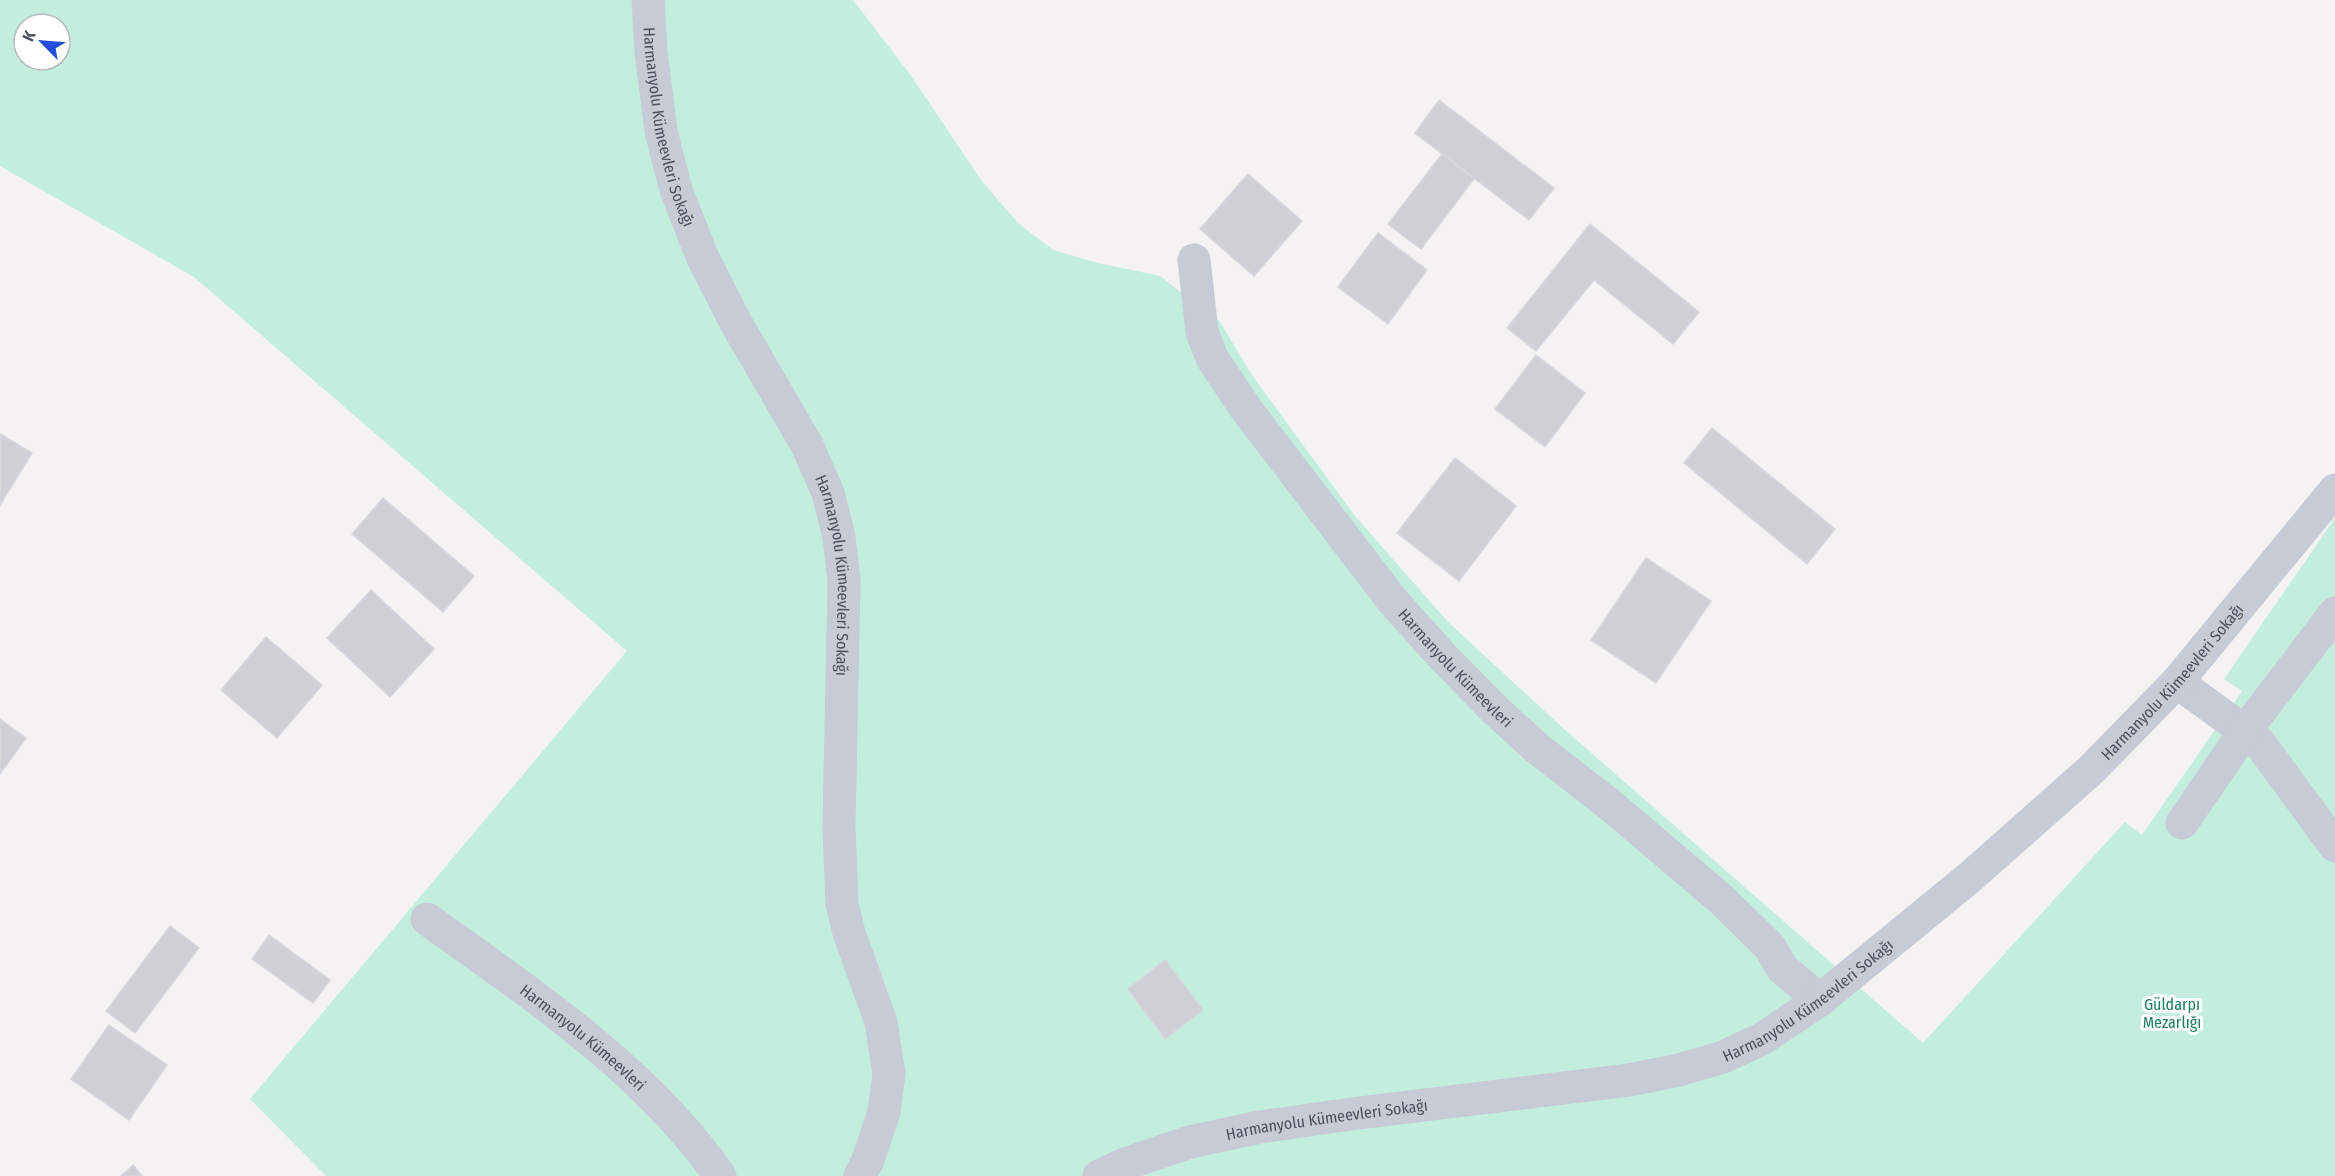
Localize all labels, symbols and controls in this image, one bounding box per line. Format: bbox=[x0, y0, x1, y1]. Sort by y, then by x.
north arrow bbox=[12, 12, 72, 72]
text: K bbox=[18, 27, 40, 44]
street label: Harmanyolu Kümeevleri Sokağı bbox=[640, 27, 699, 229]
street label: Harmanyolu Kümeevleri Sokağı bbox=[812, 472, 854, 676]
street label: Harmanyolu Kümeevleri Sokağı bbox=[2097, 600, 2247, 764]
street label: Harmanyolu Kümeevleri bbox=[1395, 604, 1517, 731]
street label: Harmanyolu Kümeevleri Sokağı bbox=[1719, 935, 1897, 1065]
street label: Harmanyolu Kümeevleri bbox=[517, 980, 650, 1094]
park label: Güldarpı Mezarlığı bbox=[2143, 995, 2201, 1032]
street label: Harmanyolu Kümeevleri Sokağı bbox=[1224, 1095, 1429, 1144]

